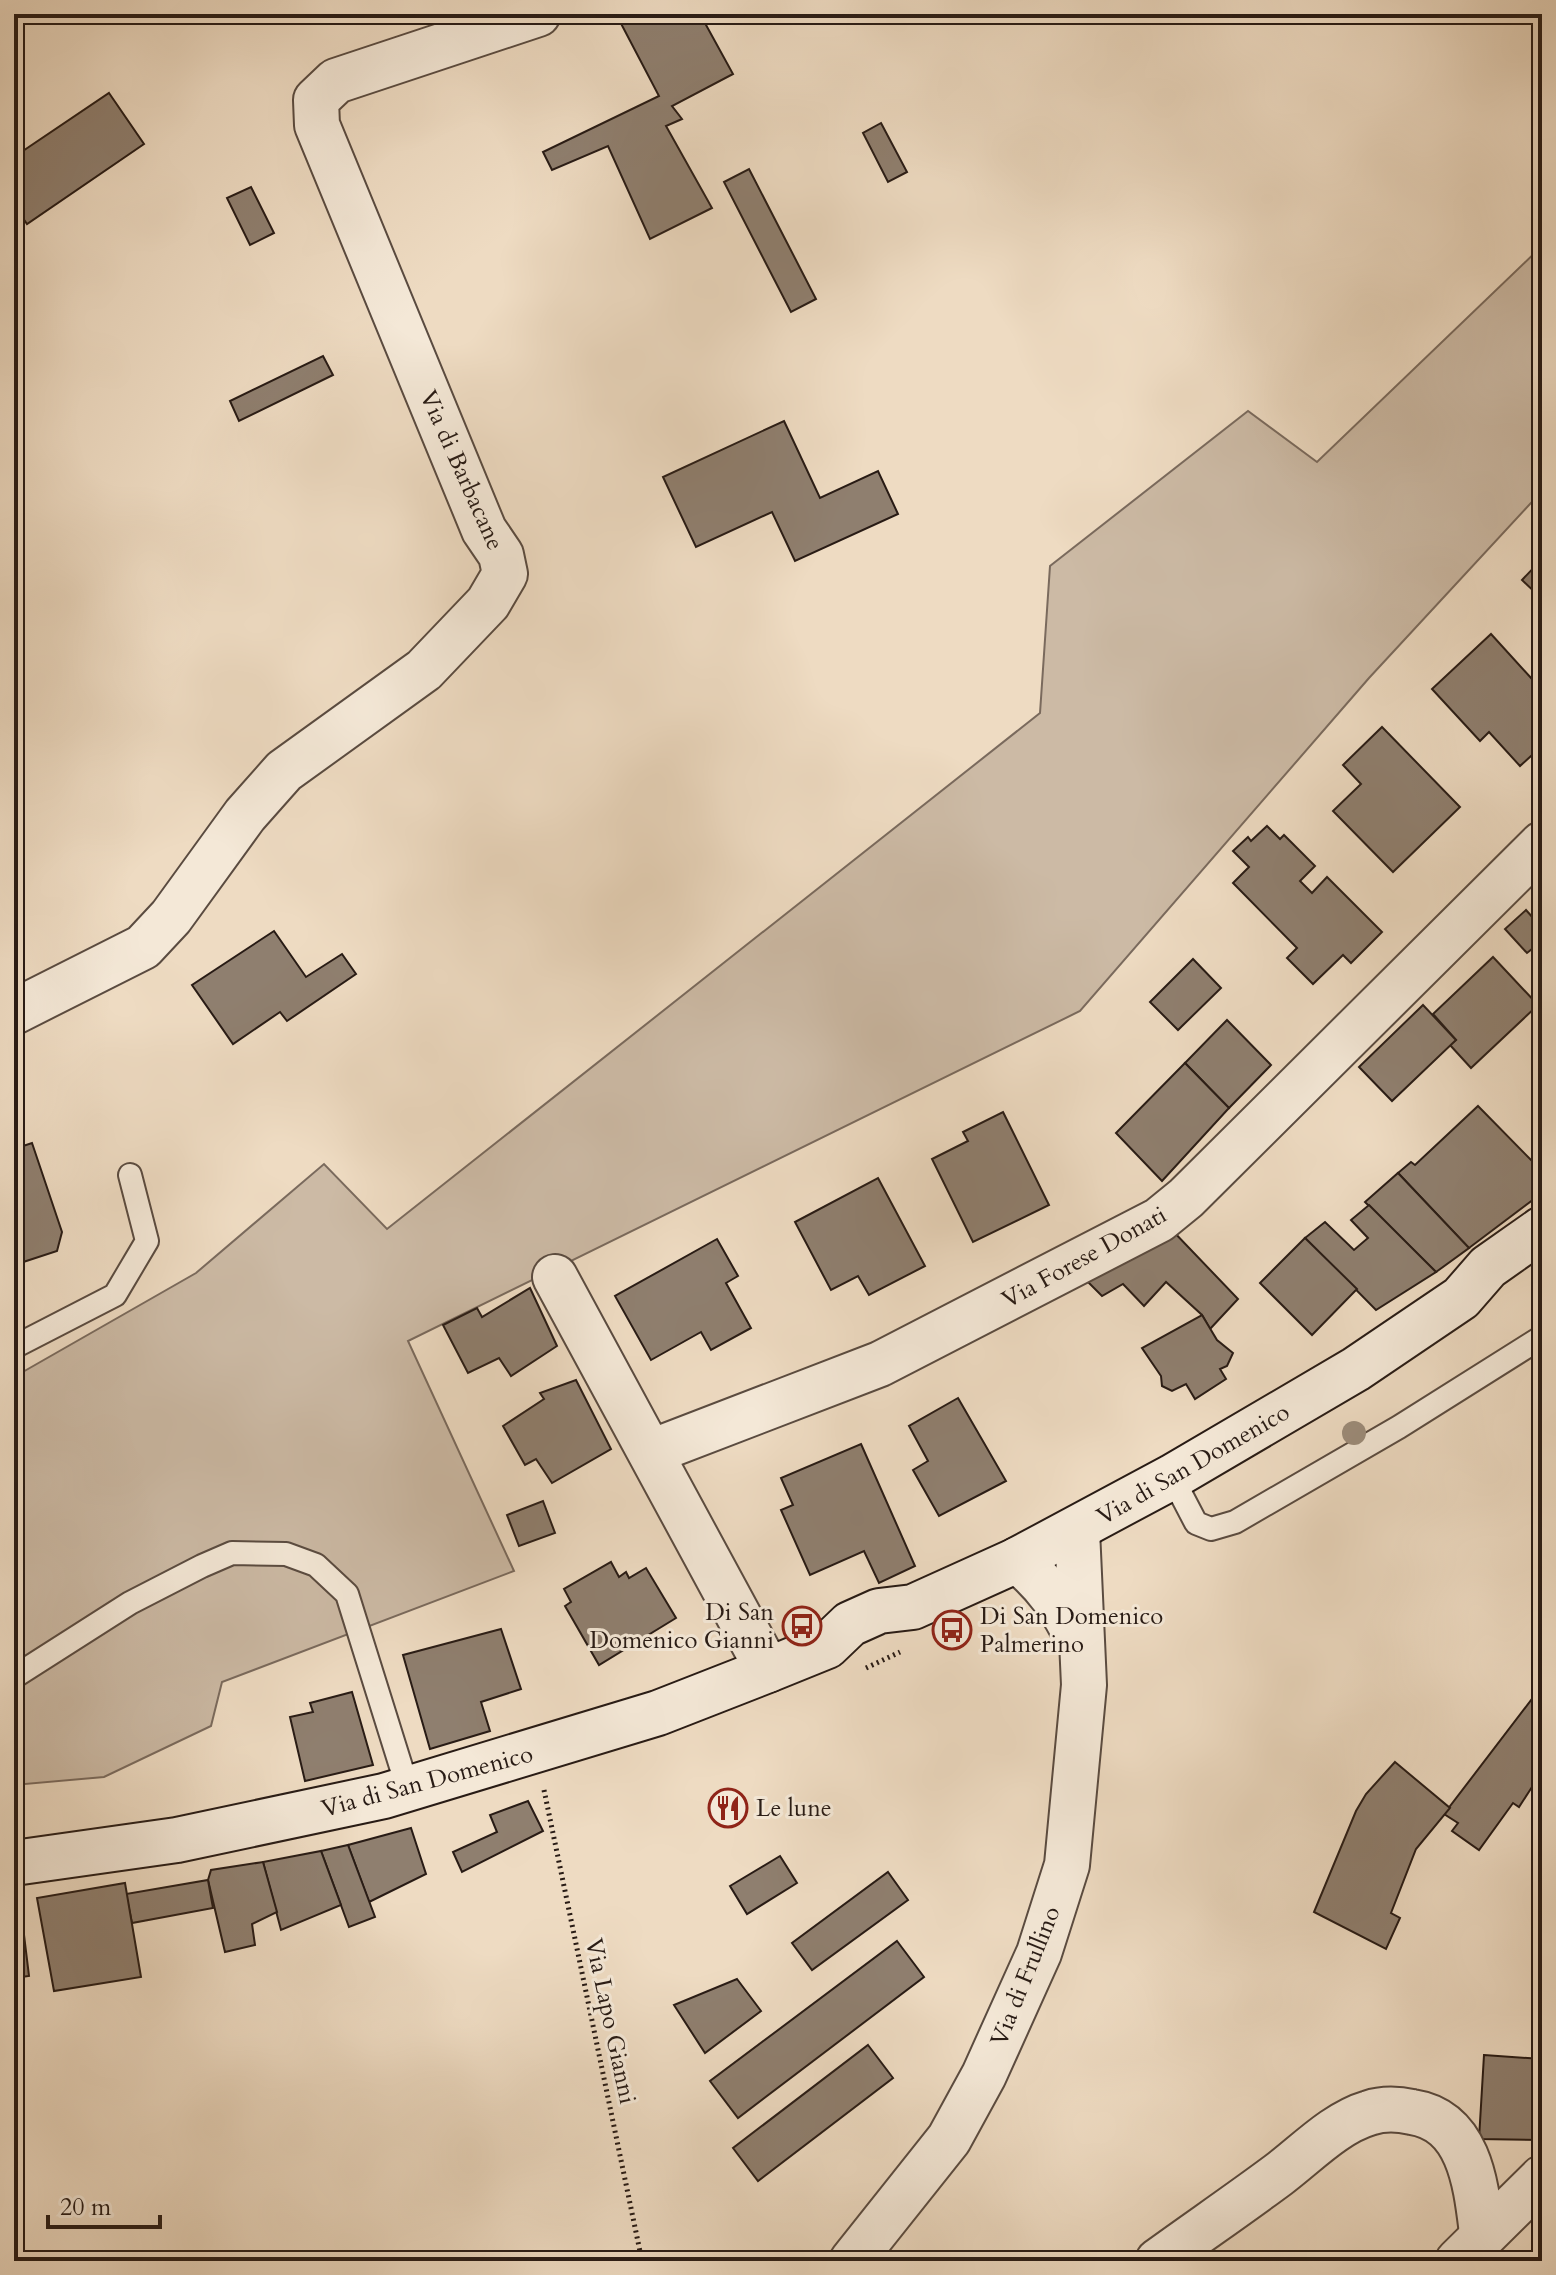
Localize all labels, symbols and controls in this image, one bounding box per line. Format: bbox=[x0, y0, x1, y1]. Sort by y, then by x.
street label: Via di Barbacane bbox=[412, 385, 512, 555]
street label: Via Forese Donati bbox=[996, 1198, 1173, 1316]
street label: Via di San Domenico bbox=[1091, 1396, 1296, 1533]
place label: Di San Domenico Gianni bbox=[589, 1596, 774, 1657]
place label: Di San Domenico Palmerino bbox=[980, 1600, 1163, 1661]
bus stop icon: Di San Domenico Gianni bbox=[781, 1605, 823, 1647]
bus stop icon: Di San Domenico Palmerino bbox=[931, 1609, 973, 1651]
street label: Via di San Domenico bbox=[318, 1737, 537, 1826]
restaurant icon: Le lune bbox=[707, 1787, 749, 1829]
place label: Le lune bbox=[756, 1792, 832, 1825]
street label: Via di Frullino bbox=[982, 1901, 1069, 2051]
street label: Via Lapo Gianni bbox=[577, 1935, 644, 2107]
scale bar bbox=[48, 2179, 160, 2229]
text: 20 m bbox=[60, 2191, 112, 2224]

